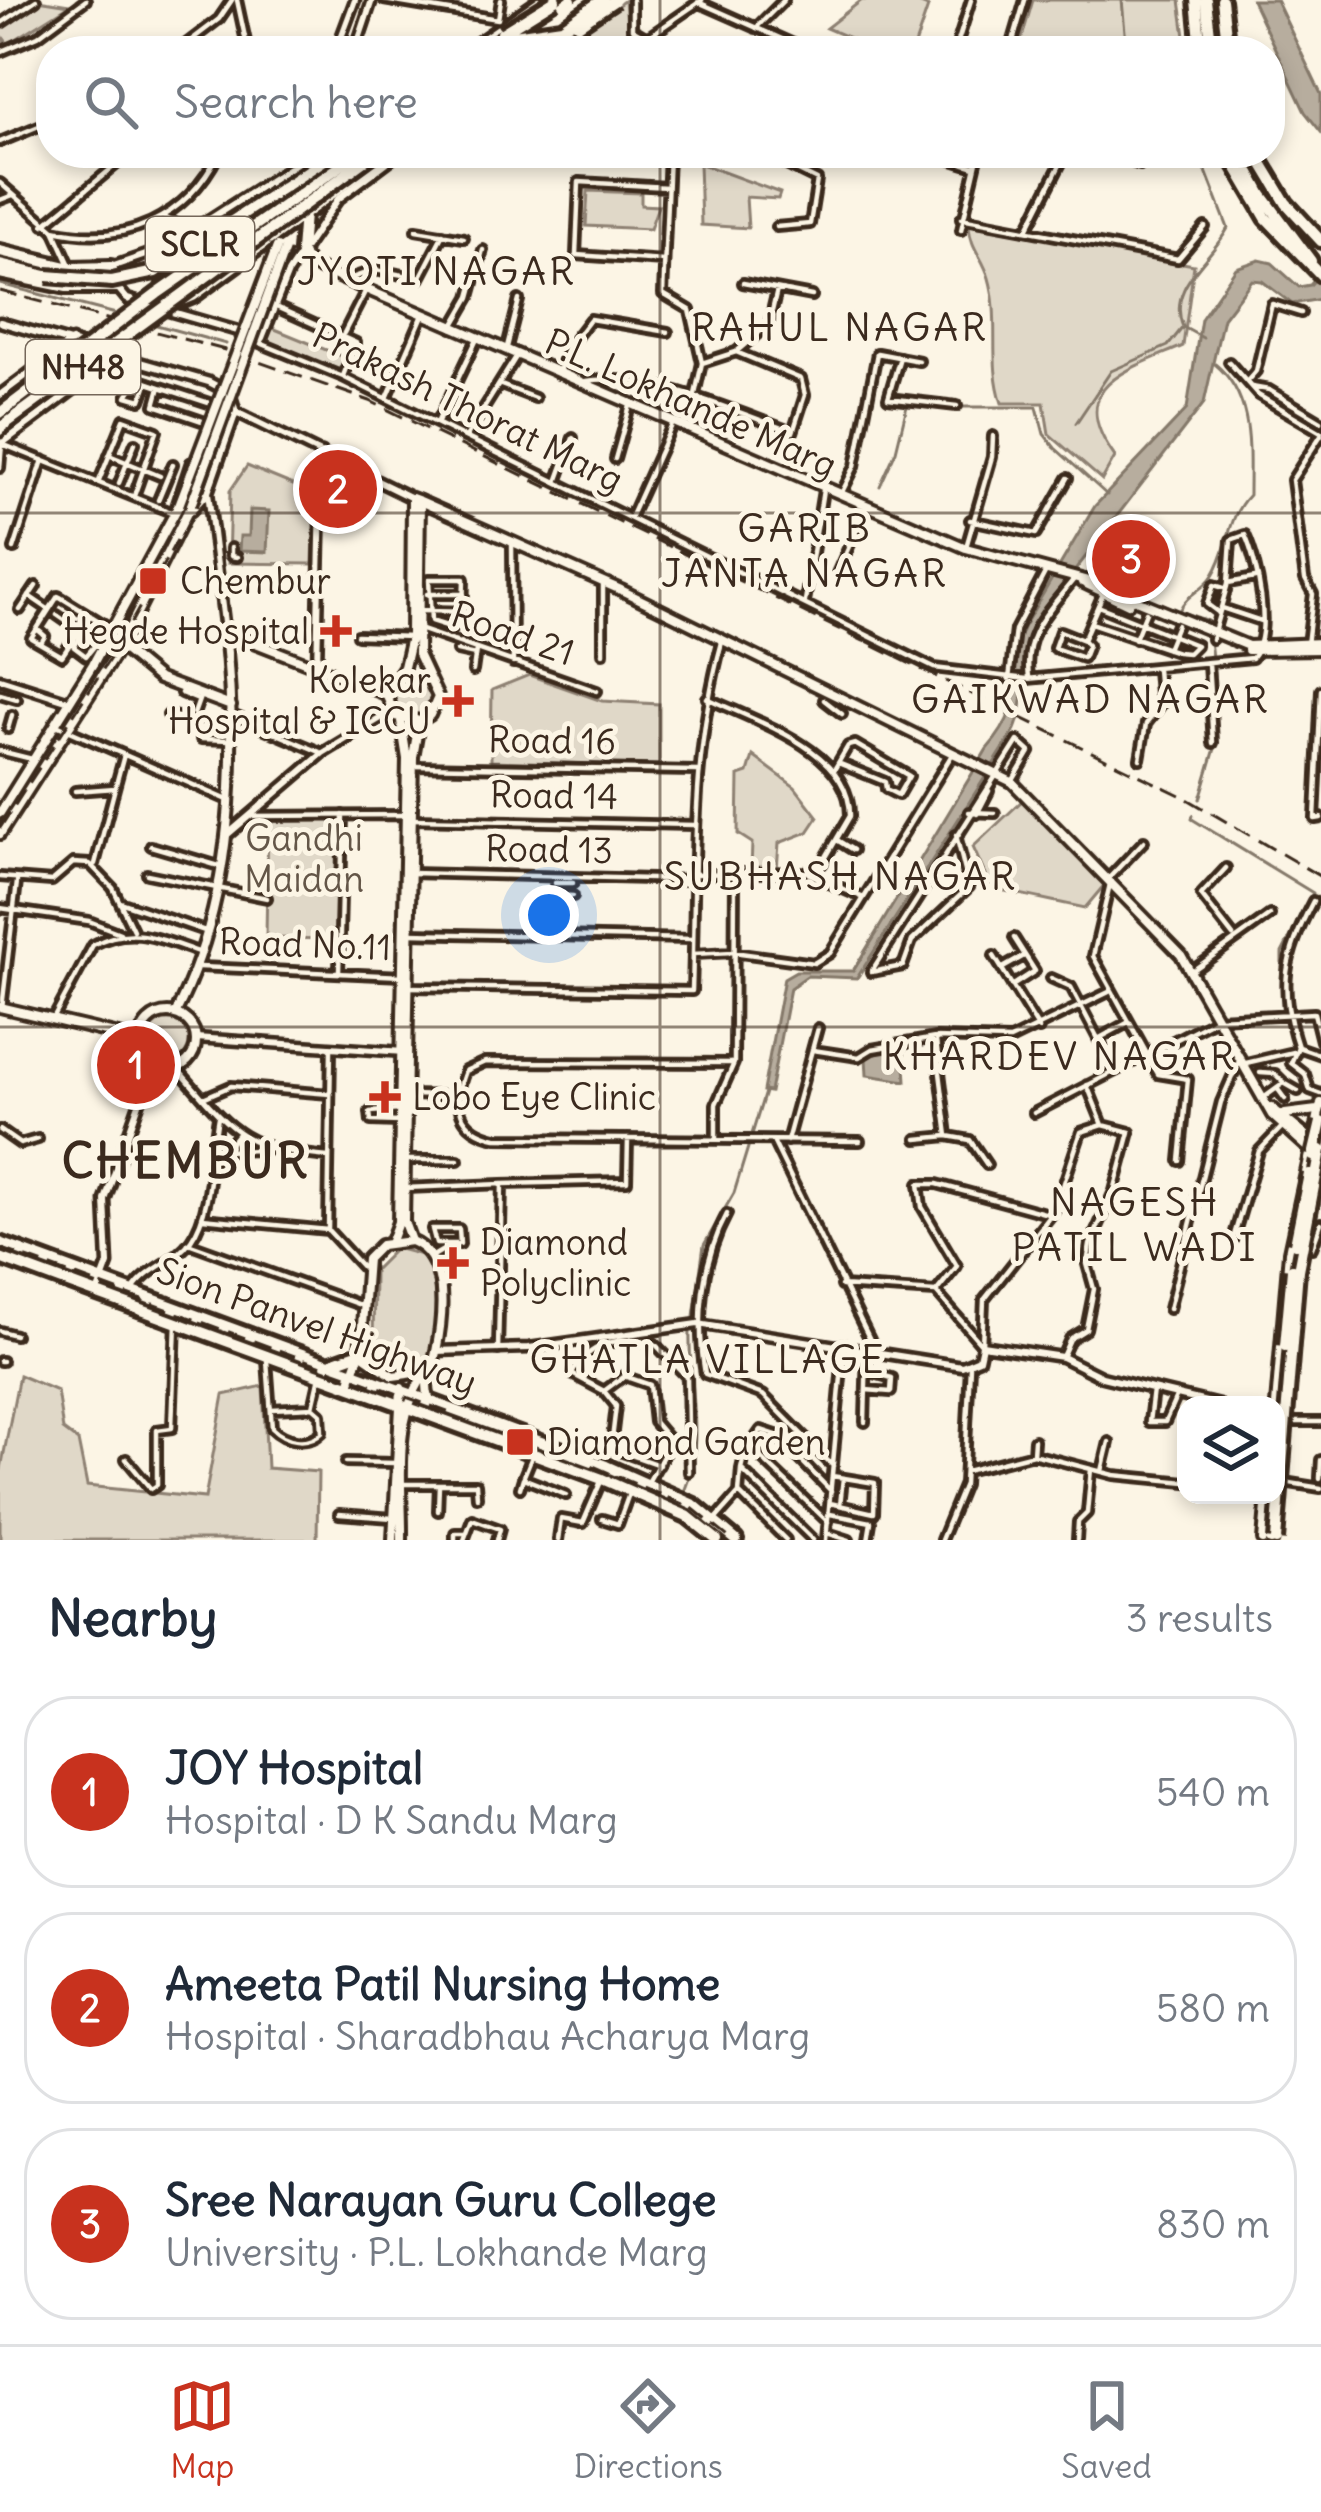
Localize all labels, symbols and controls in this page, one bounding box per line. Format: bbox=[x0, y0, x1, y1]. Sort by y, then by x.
search box bbox=[36, 36, 1285, 168]
icon: search bbox=[78, 69, 144, 135]
text: Search here bbox=[174, 74, 418, 130]
road number: SCLR bbox=[146, 217, 254, 271]
district label: JYOTI NAGAR bbox=[297, 247, 577, 296]
district label: RAHUL NAGAR bbox=[691, 303, 989, 352]
street label: Prakash Thorat Marg bbox=[305, 313, 631, 502]
street label: P.L. Lokhande Marg bbox=[538, 319, 843, 488]
road number: NH48 bbox=[26, 340, 140, 394]
pin: 2 bbox=[299, 444, 377, 534]
district label: GARIB JANTA NAGAR bbox=[661, 504, 949, 598]
pin: 3 bbox=[1092, 514, 1170, 604]
place label: Chembur bbox=[180, 559, 331, 604]
marker: Chembur bbox=[137, 565, 169, 597]
street label: Road 21 bbox=[445, 592, 580, 675]
place label: Hegde Hospital bbox=[63, 609, 309, 654]
marker: Hegde Hospital bbox=[320, 615, 352, 647]
place label: Kolekar Hospital & ICCU bbox=[168, 658, 431, 744]
district label: GAIKWAD NAGAR bbox=[911, 675, 1271, 724]
marker: Kolekar Hospital & ICCU bbox=[442, 685, 474, 717]
street label: Road 16 bbox=[488, 717, 616, 764]
street label: Road 14 bbox=[490, 772, 618, 819]
park label: Gandhi Maidan bbox=[244, 816, 364, 902]
street label: Road 13 bbox=[485, 826, 613, 873]
district label: SUBHASH NAGAR bbox=[664, 852, 1018, 901]
your location bbox=[519, 885, 579, 945]
street label: Road No.11 bbox=[218, 919, 392, 970]
pin: 1 bbox=[97, 1020, 175, 1110]
district label: KHARDEV NAGAR bbox=[883, 1032, 1237, 1081]
place label: Lobo Eye Clinic bbox=[412, 1075, 656, 1120]
marker: Lobo Eye Clinic bbox=[369, 1081, 401, 1113]
district label: CHEMBUR bbox=[62, 1131, 310, 1191]
district label: NAGESH PATIL WADI bbox=[1012, 1178, 1258, 1272]
place label: Diamond Polyclinic bbox=[480, 1220, 631, 1306]
marker: Diamond Polyclinic bbox=[437, 1247, 469, 1279]
street label: Sion Panvel Highway bbox=[151, 1248, 483, 1405]
district label: GHATLA VILLAGE bbox=[529, 1335, 887, 1384]
map controls bbox=[1177, 1396, 1285, 1504]
button: layers bbox=[1177, 1396, 1285, 1504]
place label: Diamond Garden bbox=[547, 1420, 826, 1465]
marker: Diamond Garden bbox=[504, 1426, 536, 1458]
text: Nearby bbox=[48, 1586, 217, 1650]
text: 3 results bbox=[1126, 1594, 1273, 1643]
text: JOY Hospital bbox=[165, 1740, 423, 1796]
text: 1 bbox=[82, 1768, 98, 1817]
text: 540 m bbox=[1156, 1768, 1270, 1817]
text: Hospital · D K Sandu Marg bbox=[165, 1796, 618, 1845]
text: Ameeta Patil Nursing Home bbox=[165, 1956, 720, 2012]
text: 2 bbox=[79, 1984, 101, 2033]
text: 580 m bbox=[1156, 1984, 1270, 2033]
text: Hospital · Sharadbhau Acharya Marg bbox=[165, 2012, 810, 2061]
text: Sree Narayan Guru College bbox=[165, 2172, 716, 2228]
text: 3 bbox=[79, 2200, 101, 2249]
text: 830 m bbox=[1156, 2200, 1270, 2249]
text: University · P.L. Lokhande Marg bbox=[165, 2228, 708, 2277]
tab: Map bbox=[169, 2373, 235, 2487]
tab: Directions bbox=[574, 2373, 723, 2487]
tab: Saved bbox=[1061, 2373, 1152, 2487]

